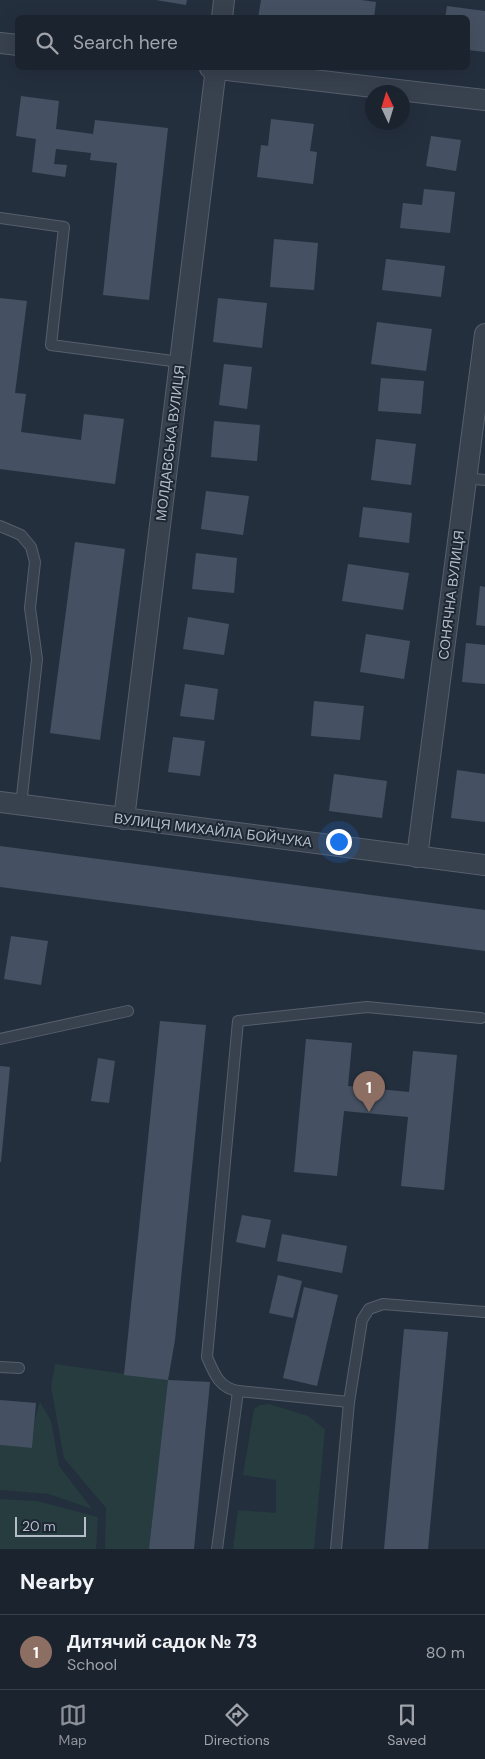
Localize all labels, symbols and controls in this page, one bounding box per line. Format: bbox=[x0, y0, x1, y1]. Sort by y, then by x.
search box bbox=[15, 15, 470, 70]
icon: search bbox=[33, 29, 61, 57]
text: Search here bbox=[73, 30, 178, 55]
north arrow bbox=[365, 85, 410, 130]
street label: МОЛДАВСЬКА ВУЛИЦЯ bbox=[152, 364, 188, 522]
street label: СОНЯЧНА ВУЛИЦЯ bbox=[434, 529, 468, 661]
street label: ВУЛИЦЯ МИХАЙЛА БОЙЧУКА bbox=[113, 809, 314, 851]
your location bbox=[326, 829, 352, 855]
pin: 1 bbox=[353, 1071, 385, 1112]
scale bar bbox=[15, 1514, 86, 1537]
text: 20 m bbox=[22, 1517, 56, 1535]
text: Nearby bbox=[20, 1568, 94, 1596]
text: Дитячий садок № 73 bbox=[67, 1629, 258, 1654]
text: 1 bbox=[33, 1642, 39, 1663]
text: 80 m bbox=[426, 1642, 465, 1663]
text: School bbox=[67, 1654, 117, 1675]
tab: Map bbox=[59, 1701, 87, 1749]
tab: Directions bbox=[204, 1701, 270, 1749]
tab: Saved bbox=[387, 1701, 426, 1749]

